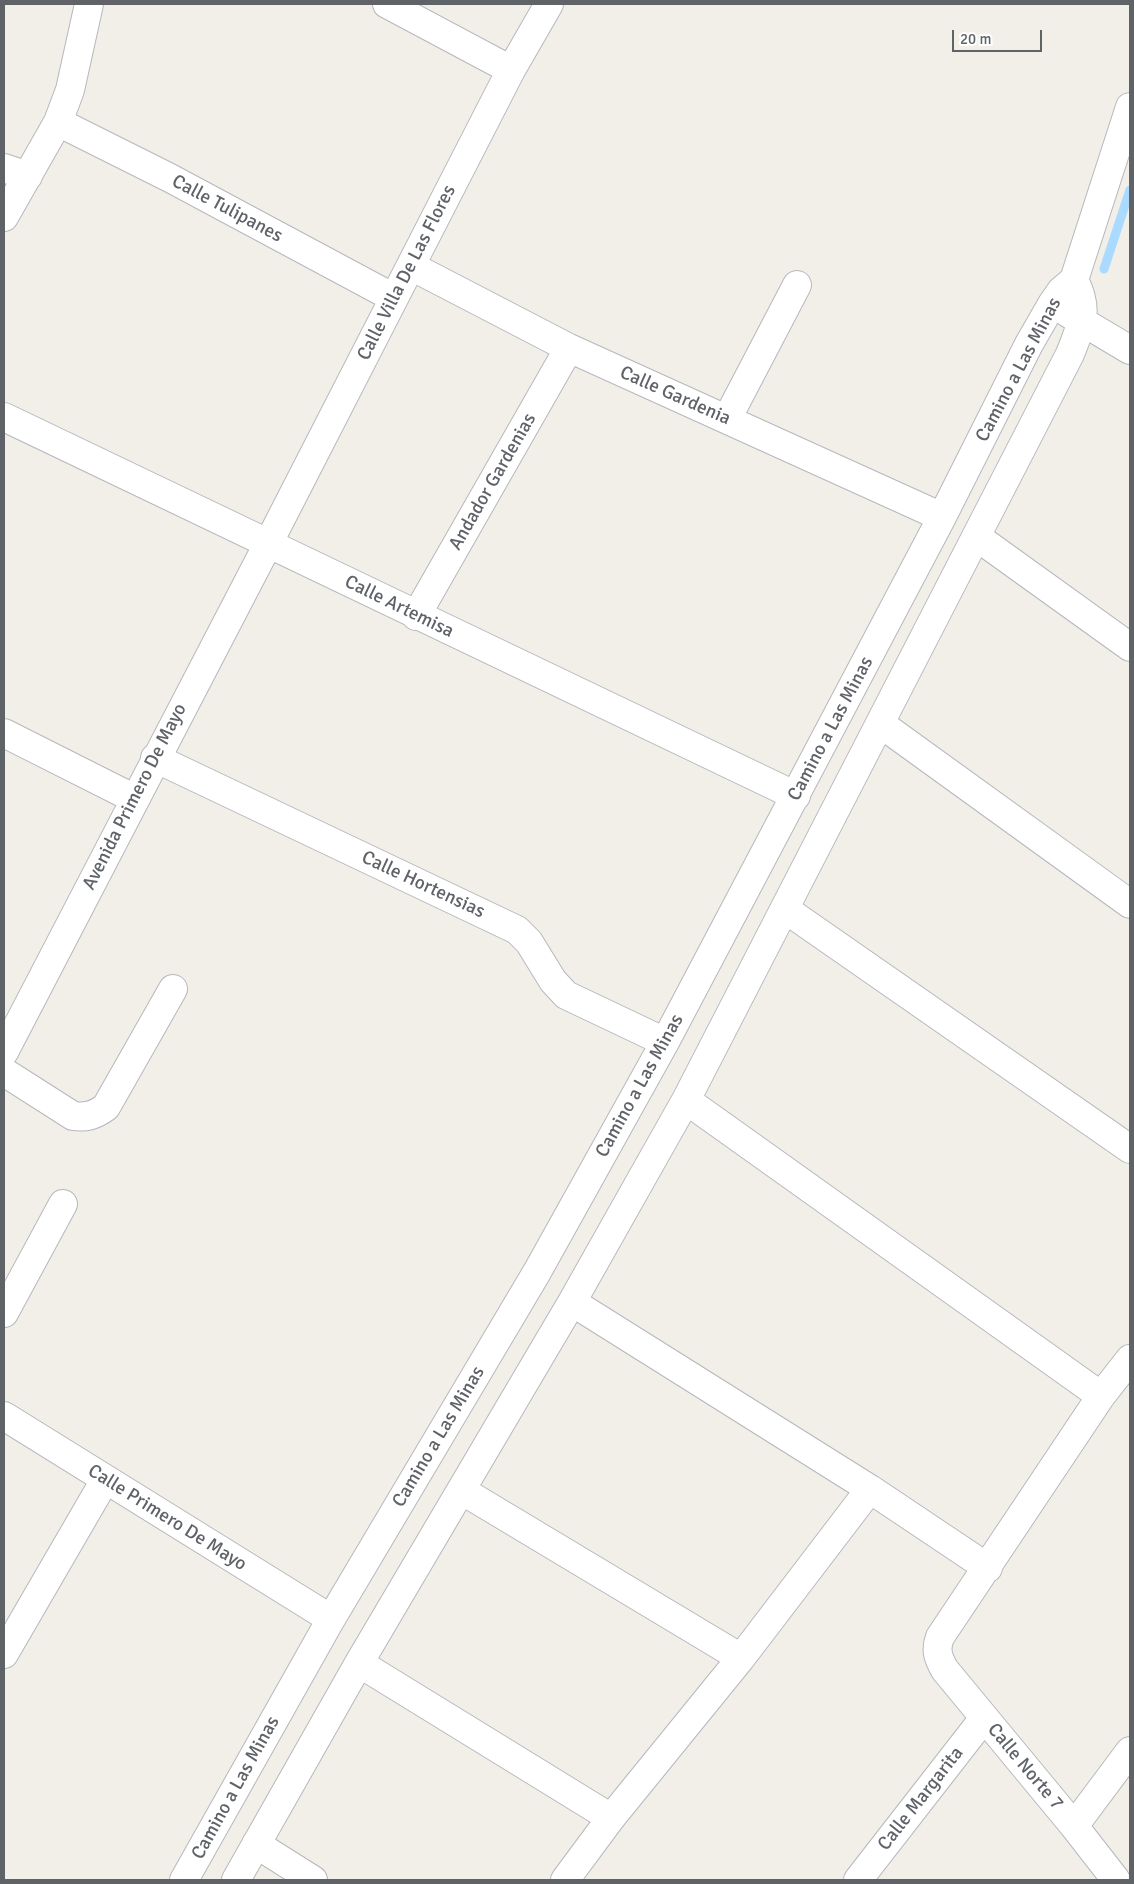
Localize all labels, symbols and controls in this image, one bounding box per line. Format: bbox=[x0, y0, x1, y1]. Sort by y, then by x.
scale bar bbox=[954, 20, 1044, 52]
text: 20 m bbox=[960, 30, 991, 48]
street label: Calle Tulipanes bbox=[168, 170, 286, 248]
street label: Calle Villa De Las Flores bbox=[353, 181, 461, 365]
street label: Camino a Las Minas bbox=[971, 294, 1067, 446]
street label: Calle Gardenia bbox=[616, 361, 734, 431]
street label: Andador Gardenias bbox=[445, 409, 541, 555]
street label: Calle Artemisa bbox=[341, 571, 457, 643]
street label: Camino a Las Minas bbox=[783, 653, 879, 805]
street label: Avenida Primero De Mayo bbox=[78, 700, 192, 894]
street label: Calle Hortensias bbox=[358, 847, 488, 923]
street label: Camino a Las Minas bbox=[591, 1010, 689, 1162]
street label: Camino a Las Minas bbox=[388, 1362, 490, 1512]
street label: Calle Primero De Mayo bbox=[83, 1460, 251, 1576]
street label: Camino a Las Minas bbox=[187, 1712, 285, 1864]
street label: Calle Norte 7 bbox=[982, 1719, 1068, 1815]
street label: Calle Margarita bbox=[873, 1743, 969, 1855]

